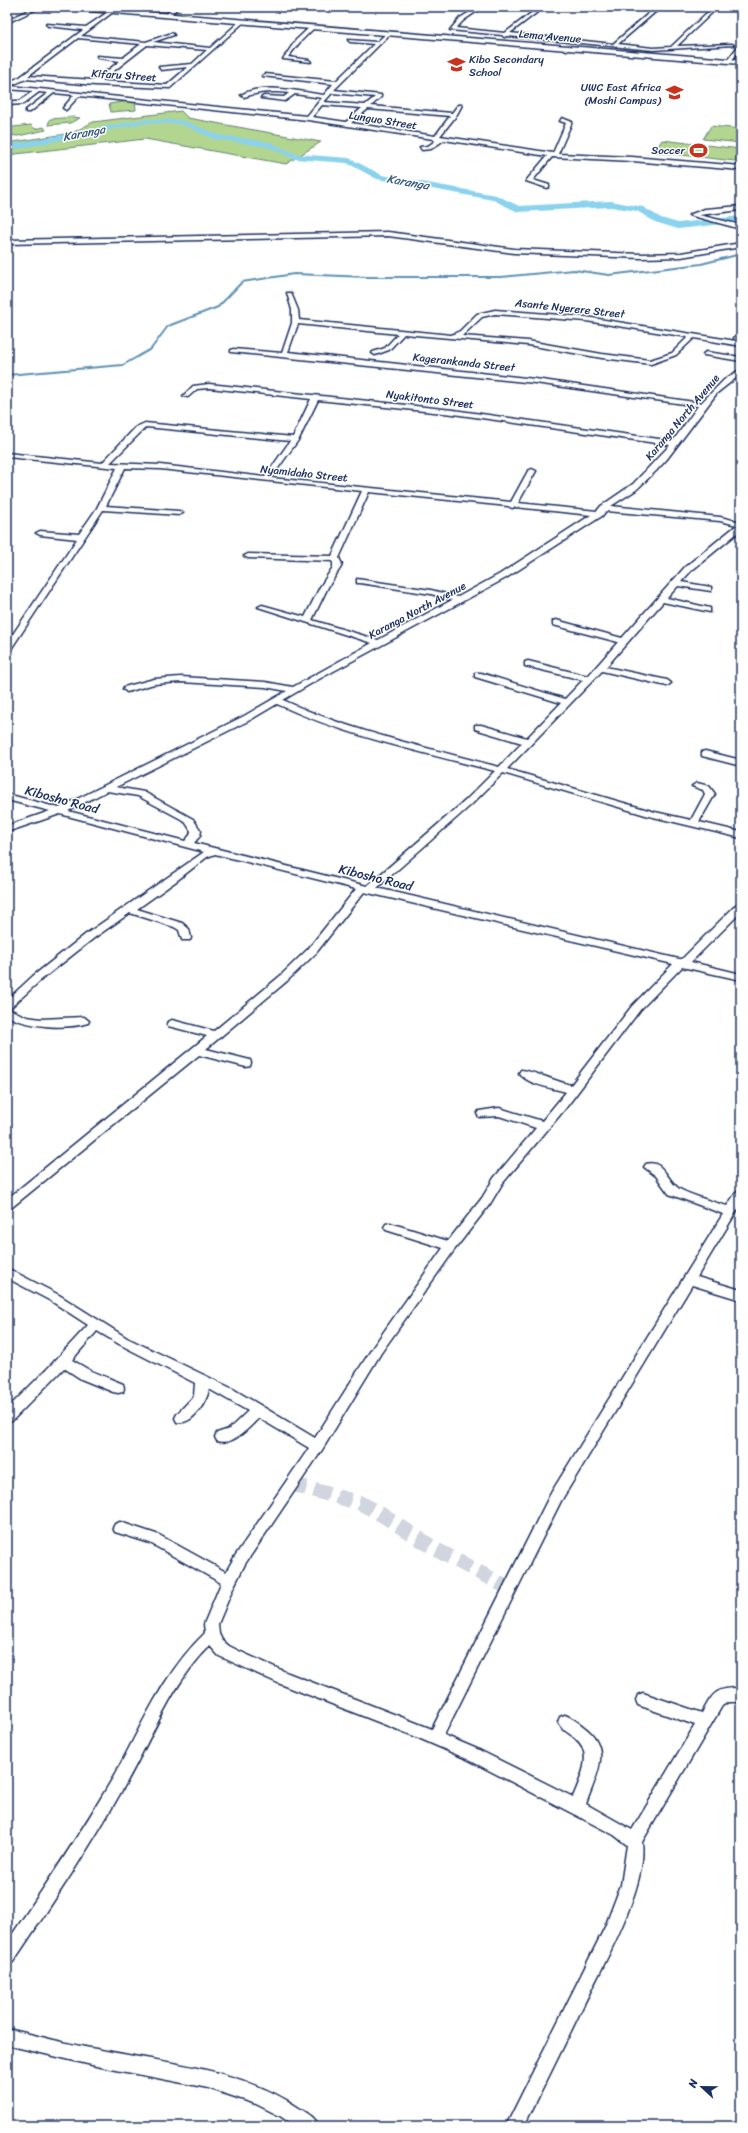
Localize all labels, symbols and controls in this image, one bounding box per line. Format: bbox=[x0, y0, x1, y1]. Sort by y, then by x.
street label: Lema Avenue bbox=[518, 24, 582, 49]
place label: Kibo Secondary School bbox=[469, 50, 544, 82]
school or university icon: Kibo Secondary School bbox=[446, 55, 466, 75]
street label: Kifaru Street bbox=[91, 64, 157, 87]
place label: UWC East Africa (Moshi Campus) bbox=[581, 78, 662, 110]
school or university icon: UWC East Africa (Moshi Campus) bbox=[664, 83, 684, 103]
street label: Lunguo Street bbox=[348, 106, 418, 135]
water label: Karanga bbox=[61, 118, 108, 148]
sports icon: Soccer bbox=[688, 140, 708, 160]
place label: Soccer bbox=[651, 141, 685, 160]
water label: Karanga bbox=[385, 167, 432, 197]
street label: Asante Nyerere Street bbox=[513, 293, 626, 324]
street label: Kagerankanda Street bbox=[412, 348, 516, 377]
street label: Karanga North Avenue bbox=[640, 369, 725, 465]
street label: Nyakitonto Street bbox=[385, 385, 475, 414]
street label: Nyamidaho Street bbox=[259, 459, 349, 488]
street label: Karanga North Avenue bbox=[365, 576, 470, 644]
street label: Kibosho Road bbox=[22, 779, 103, 821]
street label: Kibosho Road bbox=[336, 857, 417, 898]
north arrow bbox=[682, 2067, 722, 2107]
text: N bbox=[683, 2076, 704, 2091]

